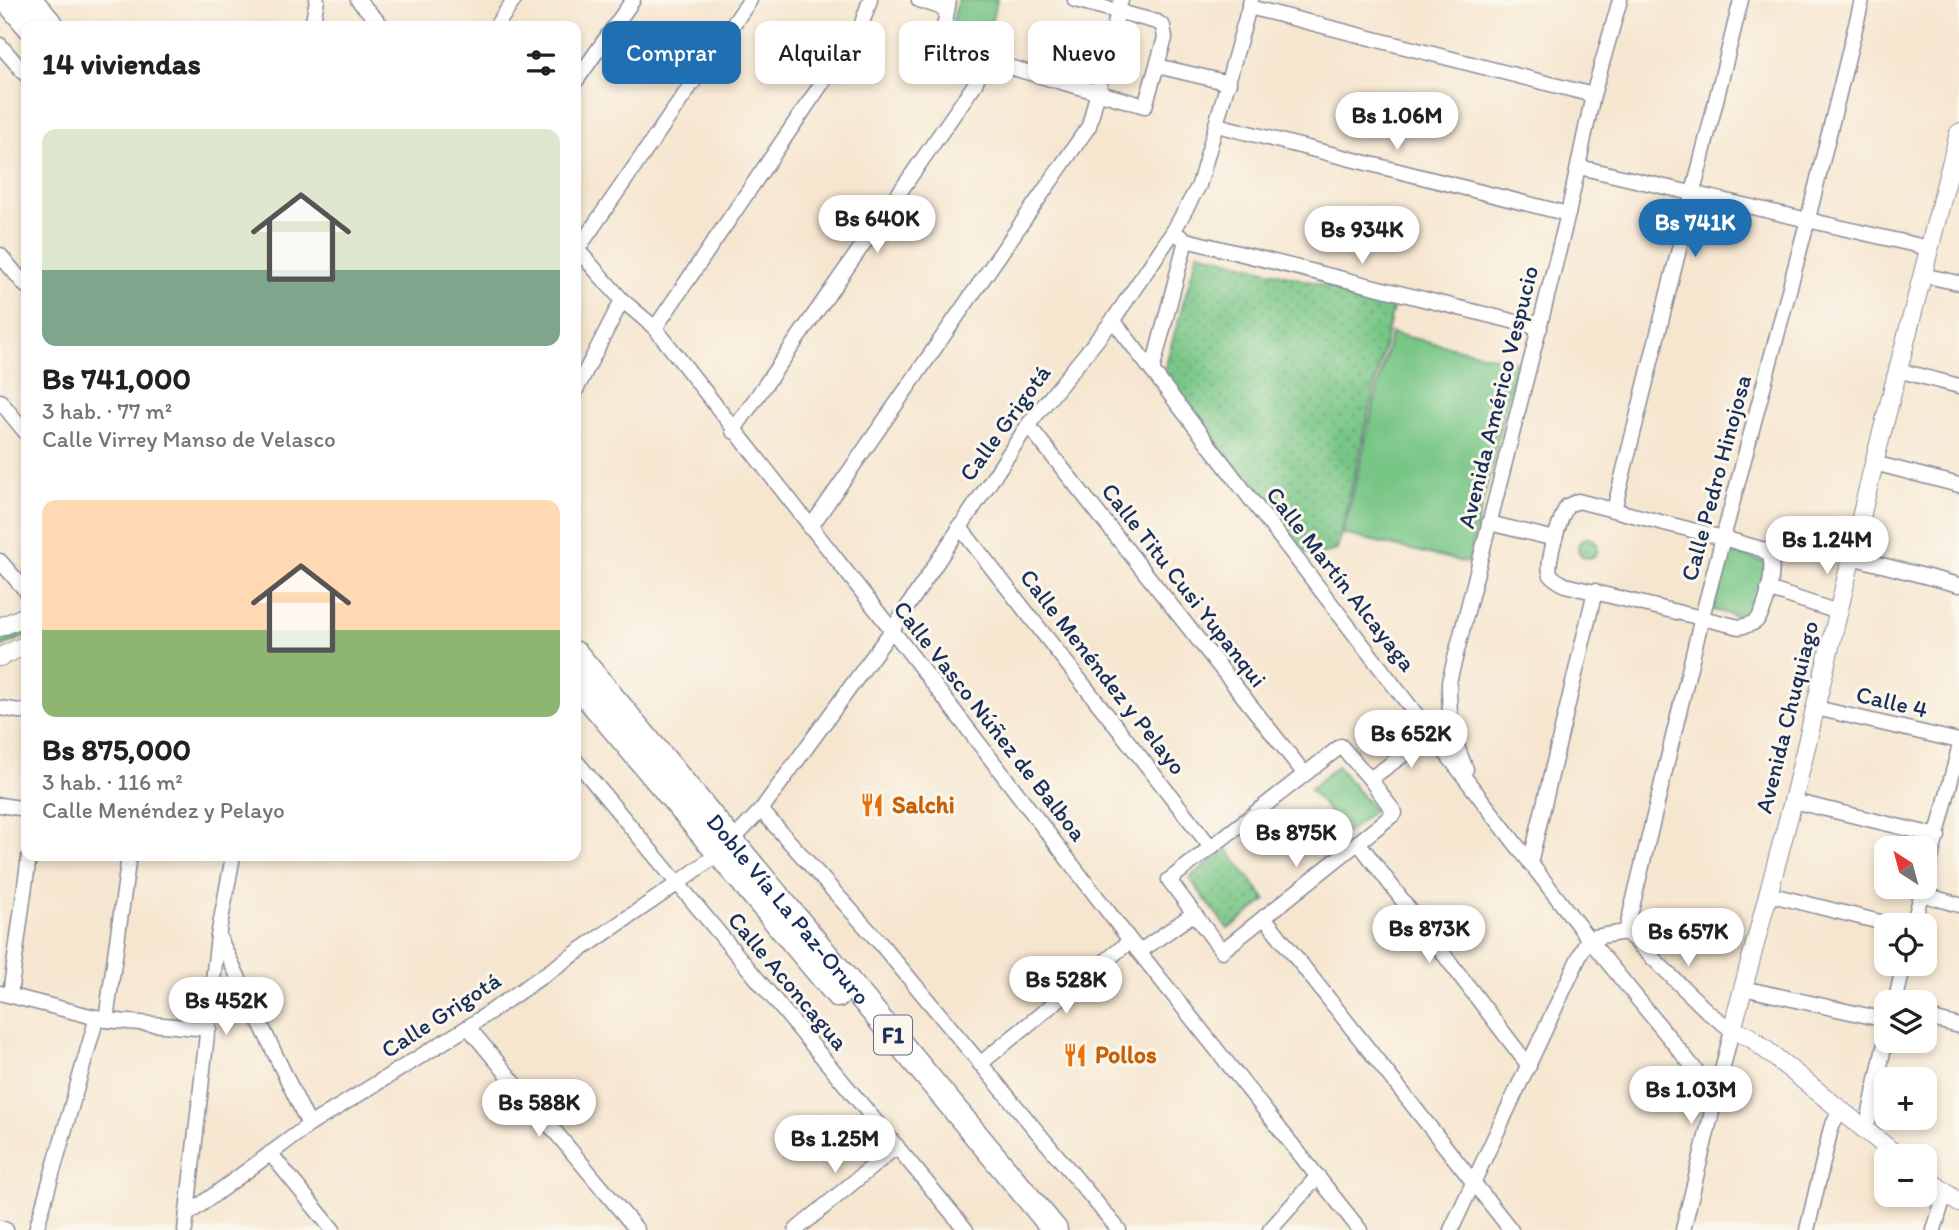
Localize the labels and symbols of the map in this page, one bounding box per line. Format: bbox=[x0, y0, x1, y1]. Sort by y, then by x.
pin: Bs 1.06M bbox=[1325, 92, 1469, 152]
pin: Bs 640K bbox=[812, 196, 942, 255]
pin: Bs 741K bbox=[1630, 200, 1760, 259]
pin: Bs 934K bbox=[1297, 206, 1427, 266]
street label: Avenida Américo Vespucio bbox=[1451, 263, 1544, 531]
street label: Calle Grigotá bbox=[953, 359, 1057, 486]
street label: Calle Pedro Hinojosa bbox=[1674, 371, 1757, 584]
street label: Calle Titu Cusi Yupanqui bbox=[1096, 477, 1273, 693]
street label: Calle Martín Alcayaga bbox=[1260, 480, 1423, 677]
pin: Bs 1.24M bbox=[1755, 516, 1899, 576]
street label: Calle Menéndez y Pelayo bbox=[1014, 563, 1193, 780]
street label: Calle Vasco Núñez de Balboa bbox=[887, 595, 1094, 847]
street label: Avenida Chuquiago bbox=[1749, 618, 1824, 816]
street label: Calle 4 bbox=[1853, 679, 1931, 724]
pin: Bs 652K bbox=[1346, 710, 1476, 770]
place label: Salchi bbox=[892, 790, 955, 819]
restaurant icon: Salchi bbox=[858, 791, 886, 819]
street label: Doble Vía La Paz-Oruro bbox=[701, 807, 877, 1011]
pin: Bs 875K bbox=[1231, 810, 1361, 869]
north arrow bbox=[1874, 836, 1937, 900]
street label: Calle Aconcagua bbox=[722, 905, 855, 1056]
pin: Bs 873K bbox=[1364, 906, 1494, 965]
pin: Bs 657K bbox=[1623, 908, 1753, 968]
pin: Bs 528K bbox=[1001, 956, 1131, 1016]
street label: Calle Grigotá bbox=[376, 965, 506, 1064]
pin: Bs 452K bbox=[161, 978, 291, 1037]
road number: F1 bbox=[874, 1016, 912, 1054]
place label: Pollos bbox=[1095, 1040, 1157, 1069]
restaurant icon: Pollos bbox=[1061, 1041, 1089, 1069]
pin: Bs 1.03M bbox=[1619, 1066, 1763, 1126]
pin: Bs 588K bbox=[474, 1080, 604, 1139]
pin: Bs 1.25M bbox=[763, 1116, 907, 1175]

